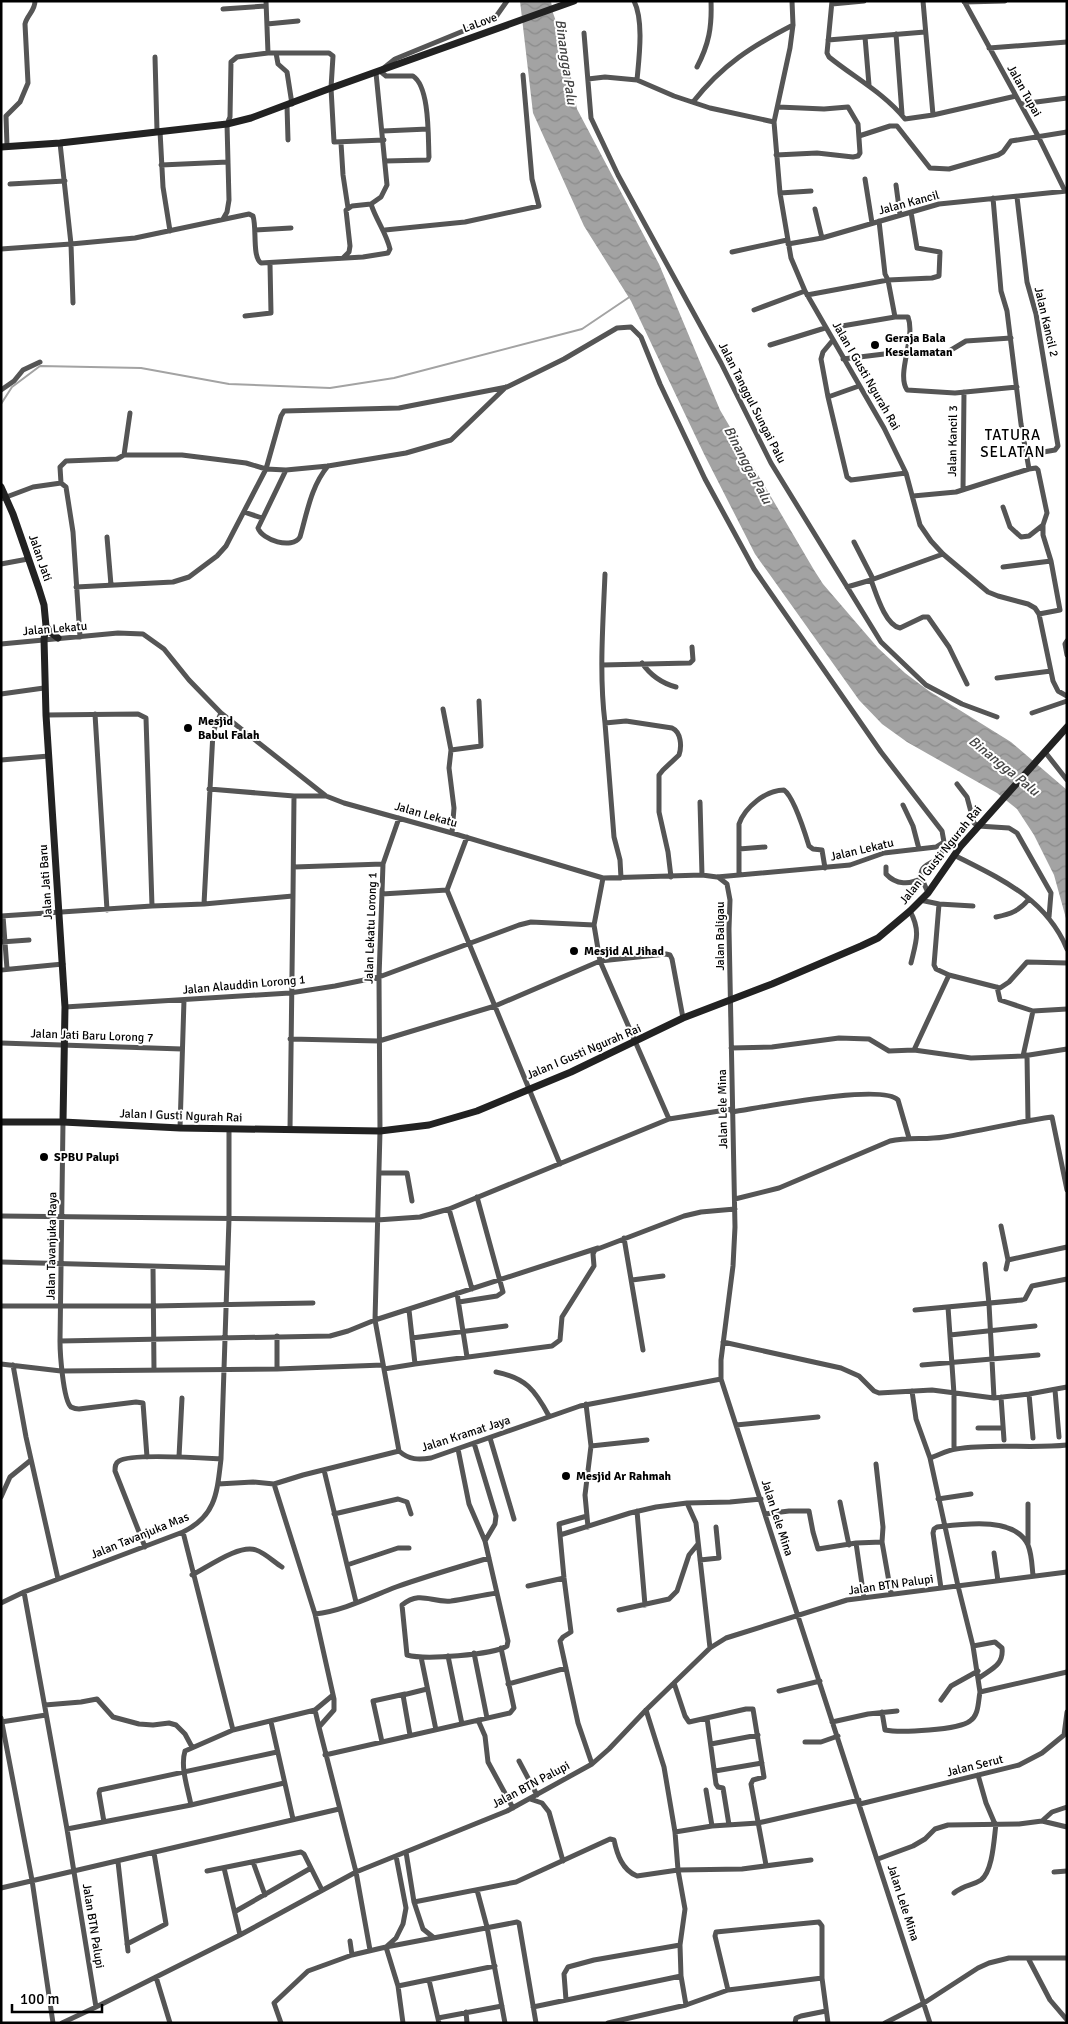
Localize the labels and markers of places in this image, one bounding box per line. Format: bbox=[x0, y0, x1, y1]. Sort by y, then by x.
place label: Geraja Bala Keselamatan bbox=[885, 331, 953, 360]
marker: Geraja Bala Keselamatan bbox=[869, 339, 881, 351]
place label: Mesjid Babul Falah bbox=[198, 714, 260, 743]
marker: Mesjid Babul Falah bbox=[182, 722, 194, 734]
place label: Mesjid Al Jihad bbox=[584, 944, 664, 959]
marker: Mesjid Al Jihad bbox=[568, 945, 580, 957]
place label: SPBU Palupi bbox=[54, 1150, 119, 1165]
marker: SPBU Palupi bbox=[38, 1151, 50, 1163]
place label: Mesjid Ar Rahmah bbox=[576, 1469, 672, 1484]
marker: Mesjid Ar Rahmah bbox=[560, 1470, 572, 1482]

